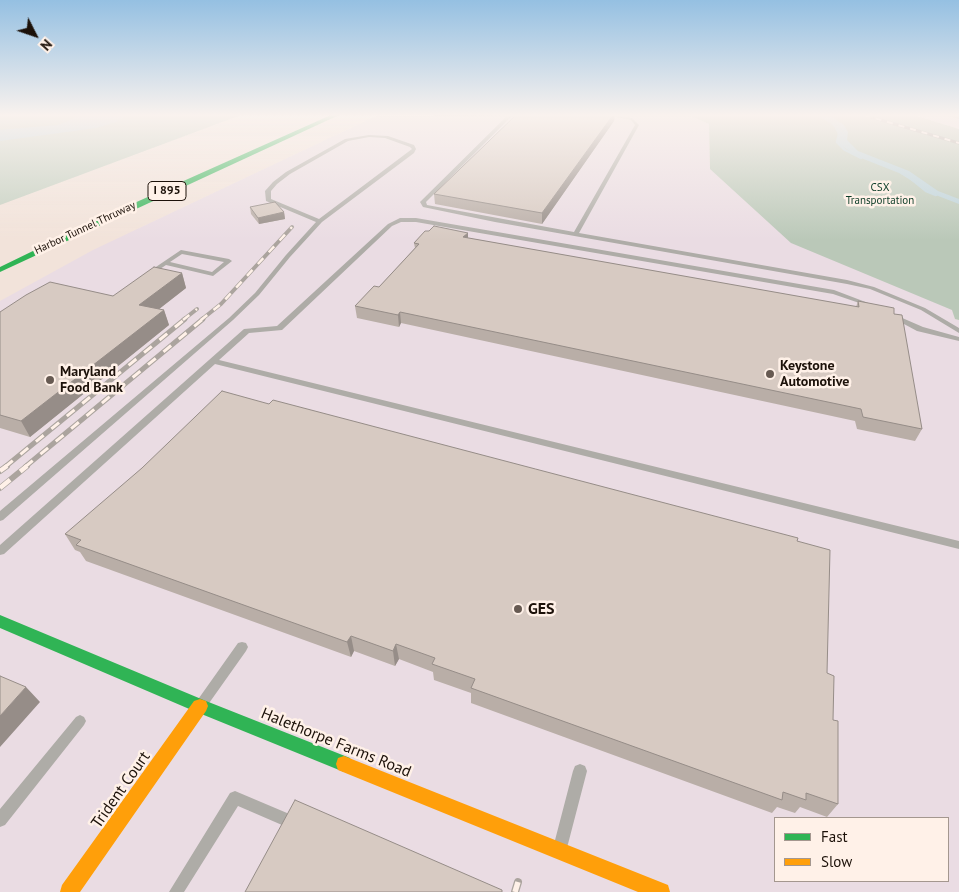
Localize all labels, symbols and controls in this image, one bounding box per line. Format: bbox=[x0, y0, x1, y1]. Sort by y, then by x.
north arrow bbox=[10, 10, 60, 60]
text: N bbox=[37, 35, 56, 54]
park label: CSX Transportation bbox=[846, 181, 914, 207]
road number: I 895 bbox=[148, 182, 186, 200]
street label: Harbor Tunnel Thruway bbox=[32, 199, 138, 257]
place label: Keystone Automotive bbox=[780, 358, 849, 391]
place label: Maryland Food Bank bbox=[60, 364, 123, 397]
marker: Keystone Automotive bbox=[764, 368, 776, 380]
marker: Maryland Food Bank bbox=[44, 374, 56, 386]
place label: GES bbox=[528, 599, 555, 619]
marker: GES bbox=[512, 603, 524, 615]
street label: Halethorpe Farms Road bbox=[258, 704, 414, 782]
street label: Trident Court bbox=[88, 748, 154, 832]
legend bbox=[774, 817, 949, 882]
text: Fast bbox=[821, 827, 848, 846]
text: Slow bbox=[821, 852, 852, 871]

